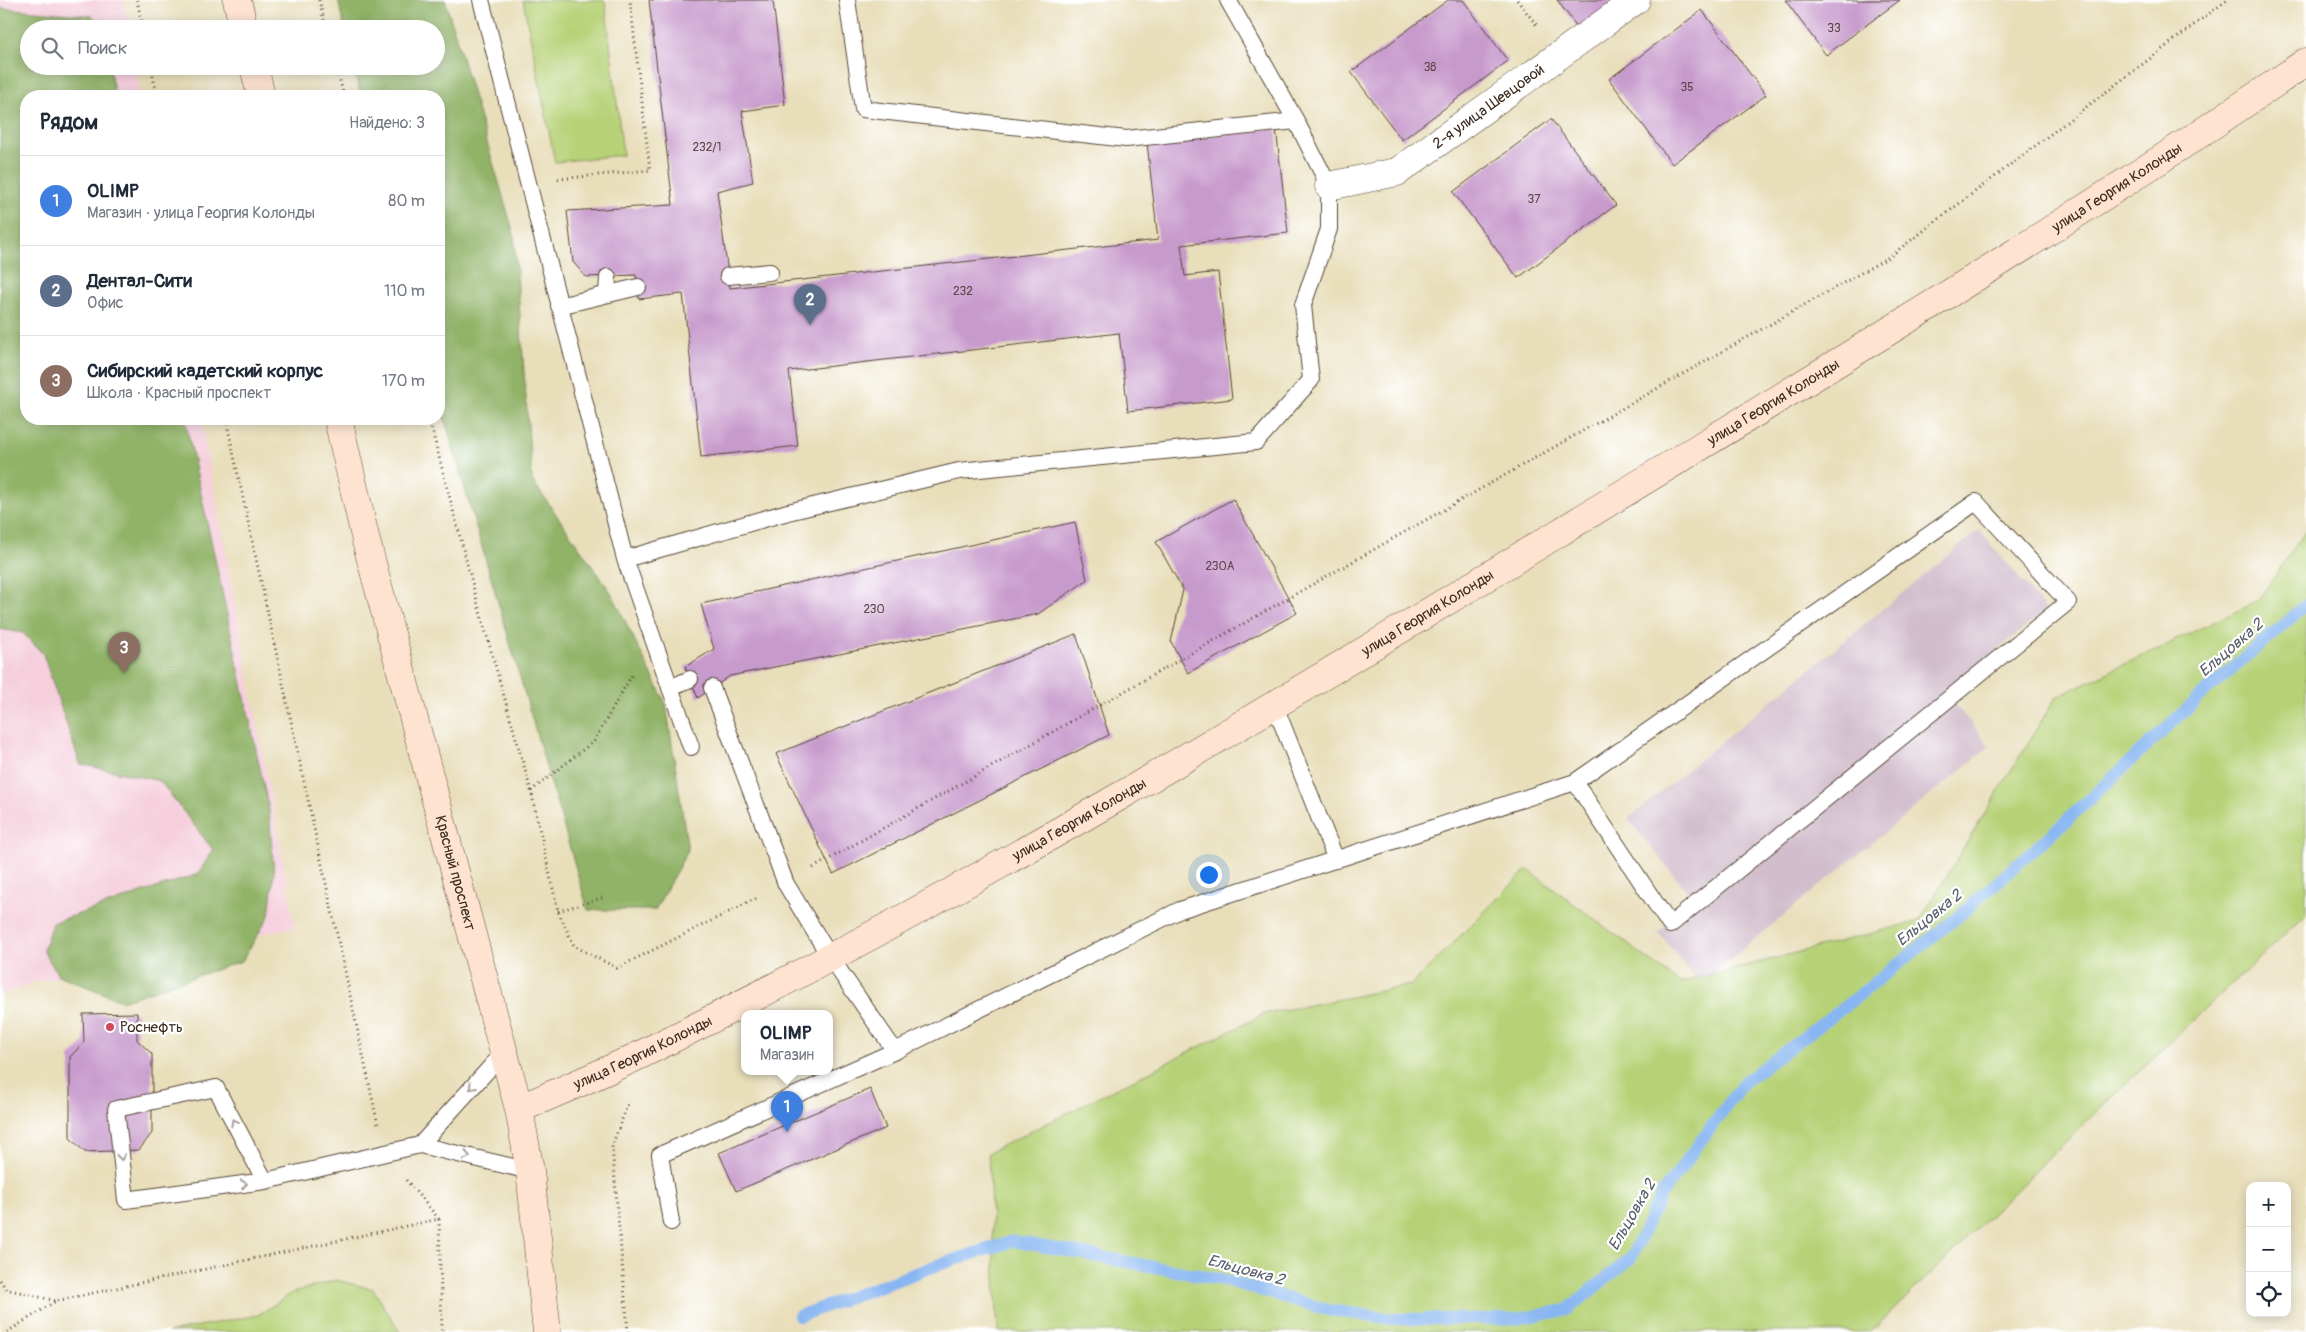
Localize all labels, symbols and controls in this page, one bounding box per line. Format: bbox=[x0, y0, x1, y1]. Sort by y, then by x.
search box bbox=[20, 20, 445, 75]
house number: 33 bbox=[1827, 21, 1841, 36]
icon: search bbox=[38, 34, 66, 62]
text: Поиск bbox=[78, 36, 128, 60]
house number: 38 bbox=[1424, 60, 1436, 75]
street label: 2-я улица Шевцовой bbox=[1429, 60, 1548, 153]
house number: 35 bbox=[1680, 80, 1694, 95]
text: Рядом bbox=[40, 109, 98, 136]
text: Найдено: 3 bbox=[349, 113, 425, 133]
street label: улица Георгия Колонды bbox=[2047, 138, 2186, 237]
house number: 232/1 bbox=[693, 140, 721, 155]
text: OLIMP bbox=[87, 179, 139, 203]
text: 1 bbox=[53, 191, 59, 211]
text: 80 m bbox=[388, 191, 425, 211]
house number: 37 bbox=[1527, 192, 1541, 207]
text: Магазин · улица Георгия Колонды bbox=[87, 203, 315, 223]
text: Дентал-Сити bbox=[87, 269, 192, 293]
text: 2 bbox=[52, 281, 60, 301]
text: 110 m bbox=[384, 281, 425, 301]
pin: 2 bbox=[794, 284, 826, 325]
house number: 232 bbox=[953, 284, 973, 299]
text: Офис bbox=[87, 293, 124, 313]
street label: улица Георгия Колонды bbox=[1703, 354, 1843, 450]
text: Сибирский кадетский корпус bbox=[87, 359, 323, 383]
text: 3 bbox=[52, 371, 60, 391]
text: 170 m bbox=[382, 371, 425, 391]
text: Школа · Красный проспект bbox=[87, 383, 271, 403]
house number: 230А bbox=[1205, 559, 1235, 574]
street label: улица Георгия Колонды bbox=[1357, 565, 1497, 661]
house number: 230 bbox=[863, 602, 885, 617]
water label: Ельцовка 2 bbox=[2195, 613, 2269, 681]
pin: 3 bbox=[108, 632, 140, 673]
street label: улица Георгия Колонды bbox=[1008, 773, 1150, 866]
street label: Красный проспект bbox=[431, 813, 480, 933]
your location bbox=[1196, 862, 1222, 888]
water label: Ельцовка 2 bbox=[1892, 884, 1967, 951]
popup bbox=[741, 1010, 833, 1075]
street label: улица Георгия Колонды bbox=[570, 1011, 715, 1094]
place label: Роснефть bbox=[120, 1018, 183, 1037]
marker: Роснефть bbox=[104, 1021, 116, 1033]
text: OLIMP bbox=[760, 1021, 812, 1045]
text: Магазин bbox=[760, 1045, 814, 1065]
one-way arrow bbox=[469, 1082, 478, 1091]
pin: 1 bbox=[771, 1091, 803, 1132]
one-way arrow bbox=[231, 1118, 241, 1127]
one-way arrow bbox=[463, 1150, 472, 1161]
one-way arrow bbox=[115, 1154, 126, 1162]
water label: Ельцовка 2 bbox=[1604, 1174, 1661, 1254]
one-way arrow bbox=[240, 1179, 248, 1190]
map controls bbox=[2246, 1182, 2291, 1317]
button: + bbox=[2246, 1182, 2291, 1227]
button: − bbox=[2246, 1227, 2291, 1272]
water label: Ельцовка 2 bbox=[1205, 1250, 1289, 1290]
button: locate bbox=[2246, 1272, 2291, 1317]

